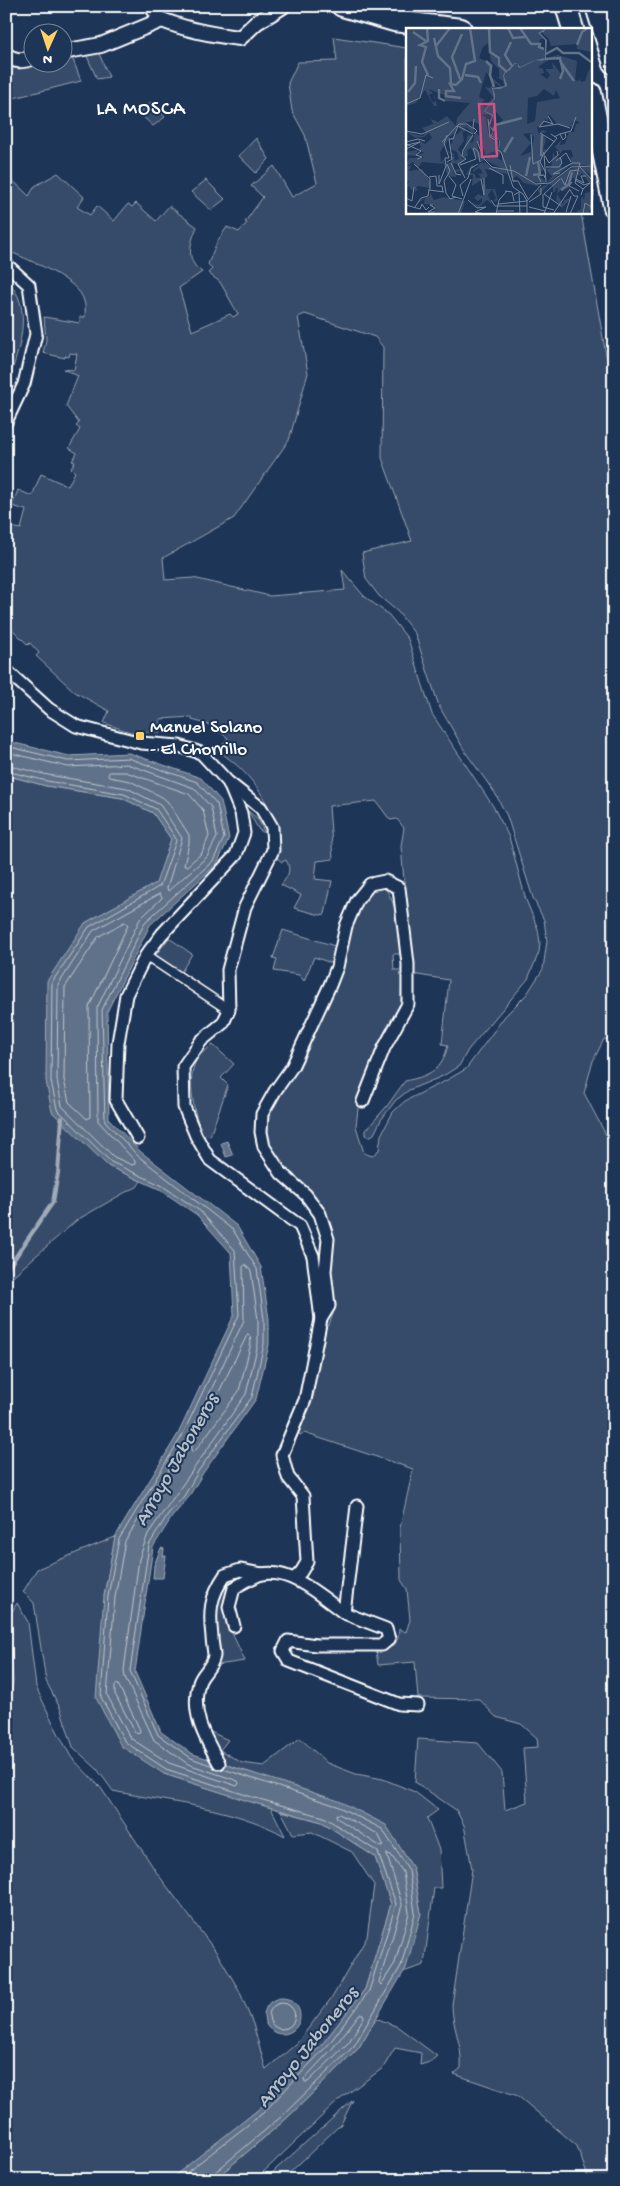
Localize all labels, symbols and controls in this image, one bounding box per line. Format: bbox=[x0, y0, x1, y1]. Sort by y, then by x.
north arrow bbox=[22, 22, 72, 72]
inset map bbox=[406, 28, 592, 214]
text: N bbox=[42, 50, 52, 67]
district label: LA MOSCA bbox=[96, 99, 186, 122]
place label: Manuel Solano - El Chorrillo bbox=[150, 717, 263, 762]
marker: Manuel Solano - El Chorrillo bbox=[134, 730, 146, 742]
water label: Arroyo Jaboneros bbox=[131, 1389, 226, 1531]
water label: Arroyo Jaboneros bbox=[253, 1982, 365, 2113]

